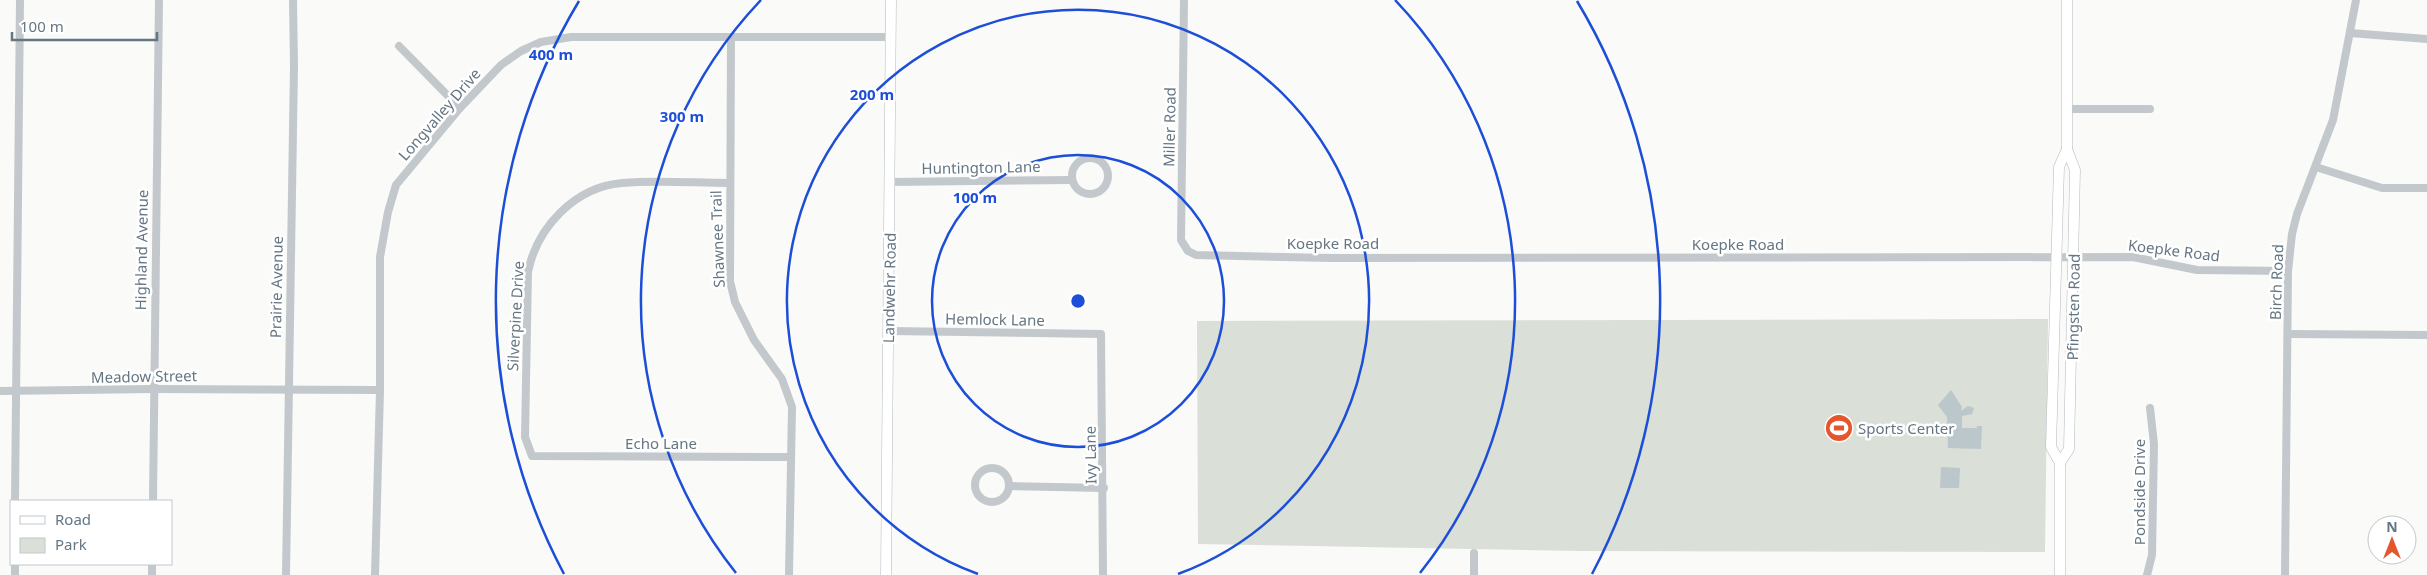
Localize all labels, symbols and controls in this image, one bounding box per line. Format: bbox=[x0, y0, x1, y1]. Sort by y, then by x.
scale bar bbox=[12, 10, 158, 42]
text: 100 m bbox=[20, 16, 64, 36]
text: 400 m bbox=[529, 44, 573, 64]
street label: Longvalley Drive bbox=[393, 64, 485, 164]
text: 200 m bbox=[850, 84, 894, 104]
street label: Miller Road bbox=[1158, 87, 1180, 167]
text: 300 m bbox=[660, 106, 704, 126]
street label: Huntington Lane bbox=[921, 156, 1041, 178]
text: 100 m bbox=[953, 187, 997, 207]
street label: Highland Avenue bbox=[130, 189, 152, 311]
street label: Shawnee Trail bbox=[705, 190, 729, 288]
street label: Landwehr Road bbox=[878, 233, 900, 343]
street label: Koepke Road bbox=[1287, 233, 1379, 253]
street label: Koepke Road bbox=[1692, 234, 1784, 254]
street label: Koepke Road bbox=[2127, 234, 2221, 266]
street label: Prairie Avenue bbox=[265, 236, 287, 338]
street label: Birch Road bbox=[2265, 244, 2287, 320]
street label: Pfingsten Road bbox=[2062, 253, 2084, 361]
street label: Silverpine Drive bbox=[502, 261, 528, 371]
centre of rings bbox=[1069, 292, 1087, 310]
street label: Hemlock Lane bbox=[945, 308, 1045, 330]
street label: Meadow Street bbox=[91, 365, 198, 387]
sports icon: Sports Center bbox=[1824, 413, 1854, 443]
place label: Sports Center bbox=[1858, 418, 1955, 438]
street label: Ivy Lane bbox=[1079, 426, 1101, 484]
street label: Echo Lane bbox=[625, 433, 697, 453]
street label: Pondside Drive bbox=[2129, 439, 2149, 545]
legend bbox=[10, 500, 172, 565]
text: Road bbox=[55, 509, 91, 529]
north arrow bbox=[2367, 515, 2417, 565]
text: N bbox=[2386, 517, 2398, 536]
text: Park bbox=[55, 534, 87, 554]

